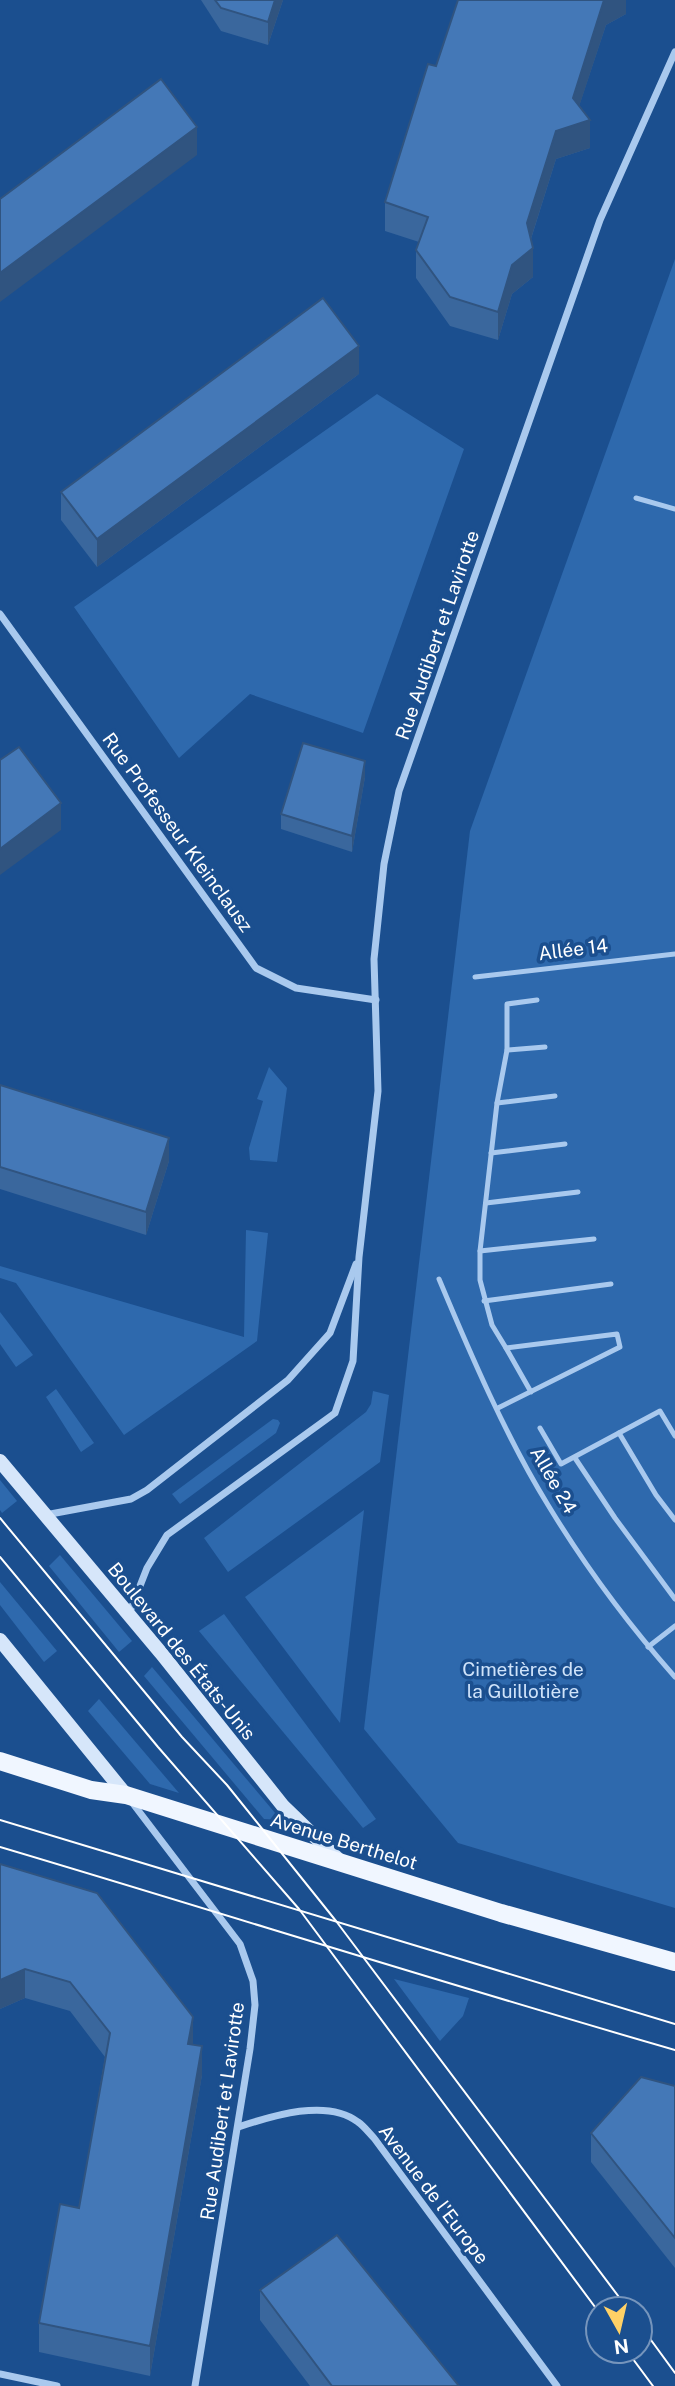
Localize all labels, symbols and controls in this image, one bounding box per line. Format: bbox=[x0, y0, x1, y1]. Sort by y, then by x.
street label: Rue Audibert et Lavirotte bbox=[391, 527, 483, 743]
street label: Rue Professeur Kleinclausz bbox=[98, 728, 258, 936]
street label: Allée 14 bbox=[537, 934, 609, 964]
street label: Allée 24 bbox=[526, 1443, 582, 1517]
street label: Boulevard des États-Unis bbox=[104, 1558, 260, 1744]
park label: Cimetières de la Guillotière bbox=[462, 1658, 584, 1702]
street label: Avenue Berthelot bbox=[268, 1808, 420, 1874]
street label: Rue Audibert et Lavirotte bbox=[196, 2000, 248, 2222]
street label: Avenue de l'Europe bbox=[374, 2120, 494, 2268]
north arrow bbox=[584, 2295, 654, 2365]
text: N bbox=[612, 2335, 630, 2359]

